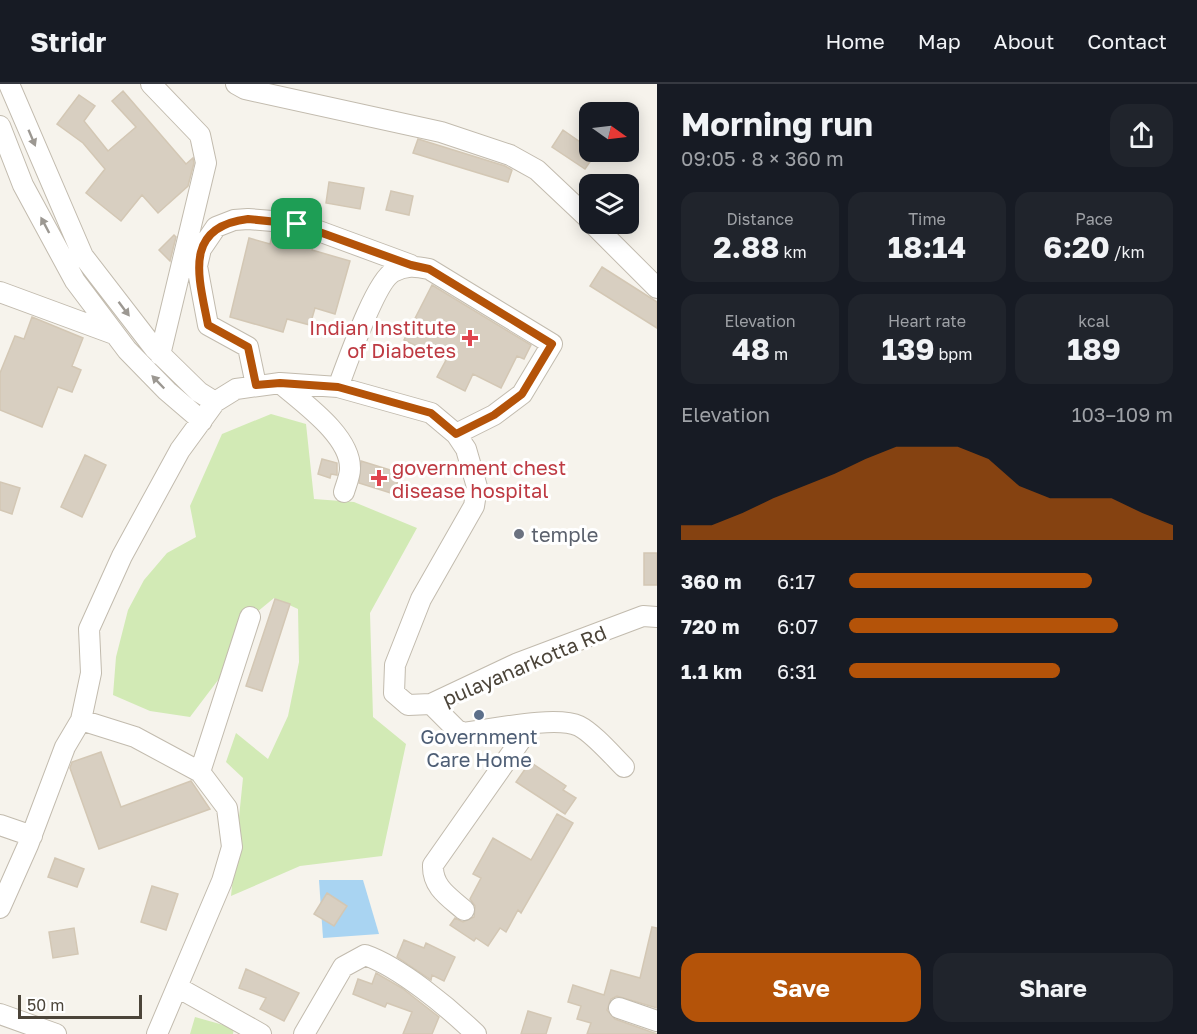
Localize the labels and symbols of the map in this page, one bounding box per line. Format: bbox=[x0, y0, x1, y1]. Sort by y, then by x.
north arrow bbox=[579, 102, 639, 162]
one-way arrow bbox=[28, 129, 37, 146]
pin bbox=[271, 198, 322, 249]
one-way arrow bbox=[40, 216, 50, 233]
one-way arrow bbox=[117, 301, 129, 316]
place label: Indian Institute of Diabetes bbox=[309, 315, 456, 362]
marker: Indian Institute of Diabetes bbox=[461, 329, 479, 347]
one-way arrow bbox=[152, 375, 165, 390]
place label: government chest disease hospital bbox=[392, 455, 566, 502]
marker: government chest disease hospital bbox=[370, 469, 388, 487]
place label: temple bbox=[531, 522, 598, 546]
marker: temple bbox=[512, 527, 526, 541]
street label: pulayanarkotta Rd bbox=[438, 620, 610, 710]
marker: Government Care Home bbox=[472, 708, 486, 722]
place label: Government Care Home bbox=[420, 724, 538, 771]
scale bar bbox=[18, 992, 142, 1020]

